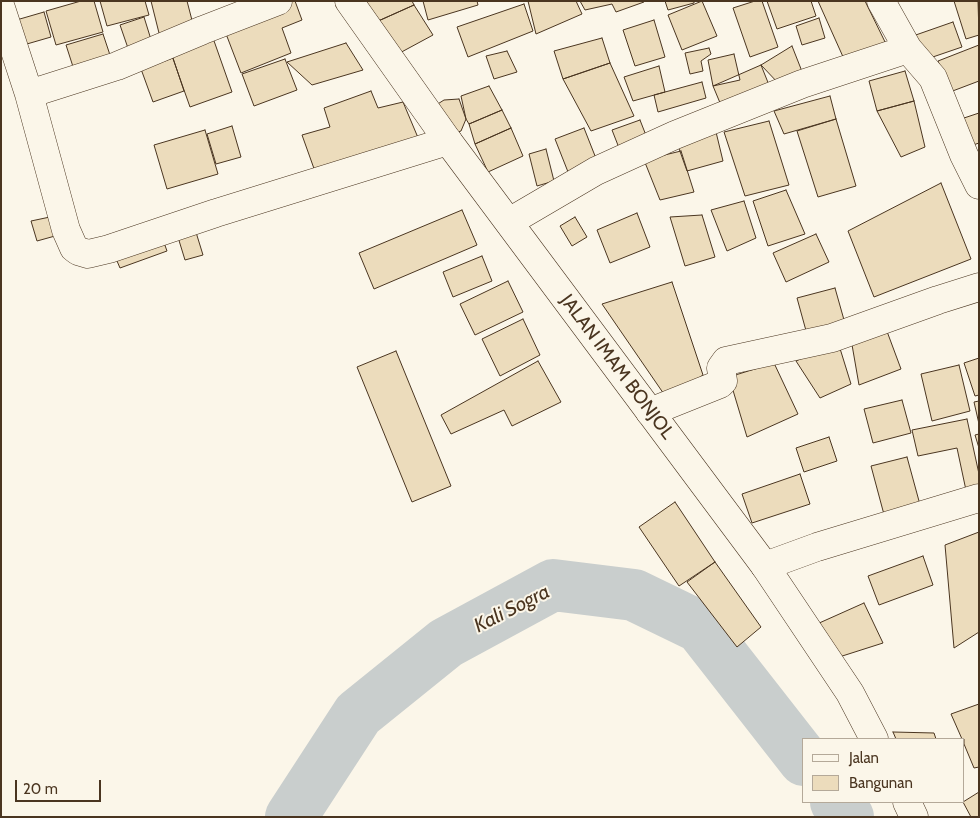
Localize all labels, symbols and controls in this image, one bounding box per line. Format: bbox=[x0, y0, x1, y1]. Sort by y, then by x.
street label: JALAN IMAM BONJOL bbox=[555, 290, 679, 444]
water label: Kali Sogra bbox=[470, 580, 554, 638]
legend bbox=[802, 738, 965, 803]
text: Jalan bbox=[849, 749, 879, 767]
scale bar bbox=[18, 770, 104, 802]
text: Bangunan bbox=[849, 774, 913, 792]
text: 20 m bbox=[23, 780, 58, 798]

